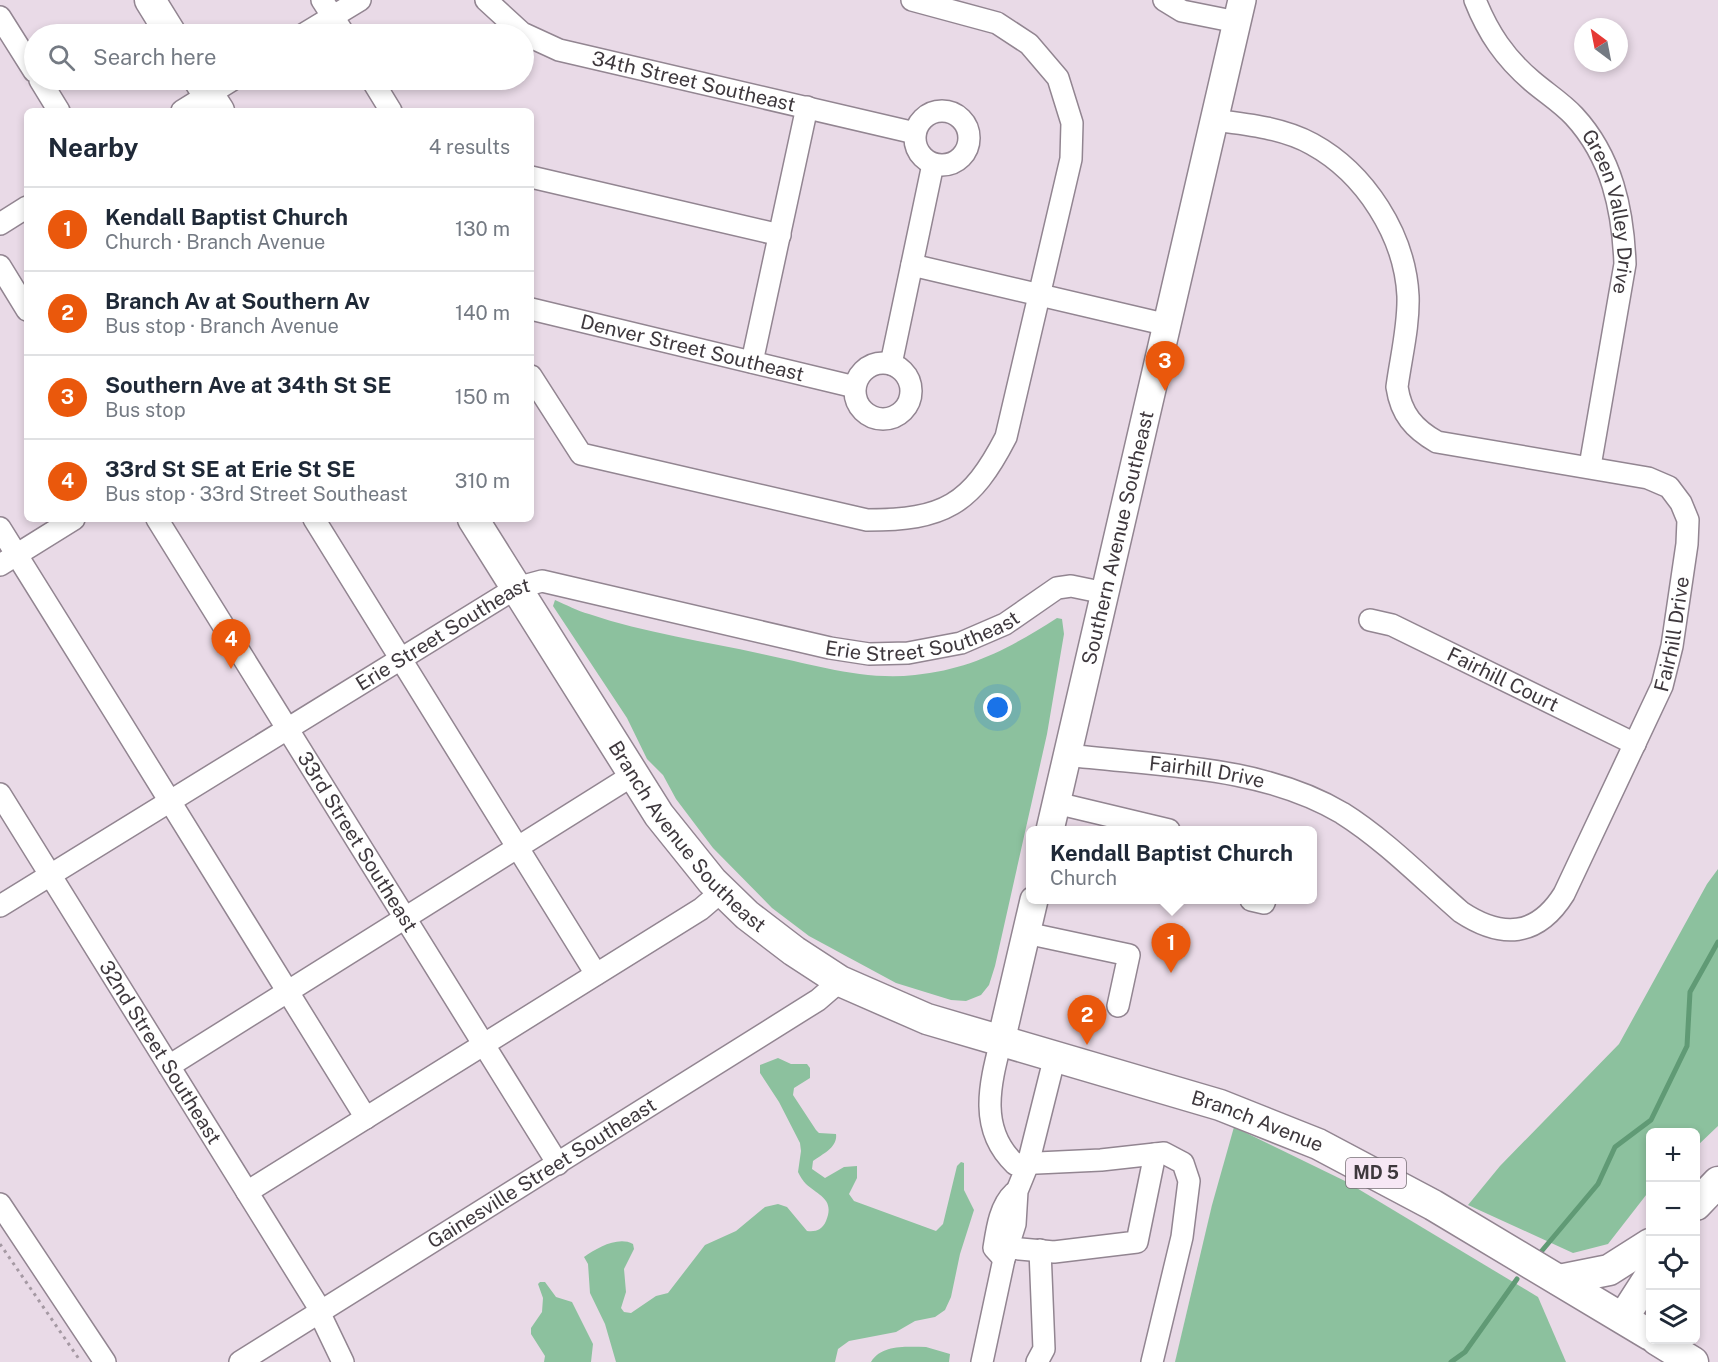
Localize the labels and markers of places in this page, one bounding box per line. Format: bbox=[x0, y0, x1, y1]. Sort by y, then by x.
pin: 3 bbox=[1146, 342, 1184, 391]
pin: 4 bbox=[212, 620, 250, 669]
pin: 1 bbox=[1152, 924, 1190, 973]
pin: 2 bbox=[1068, 996, 1106, 1045]

